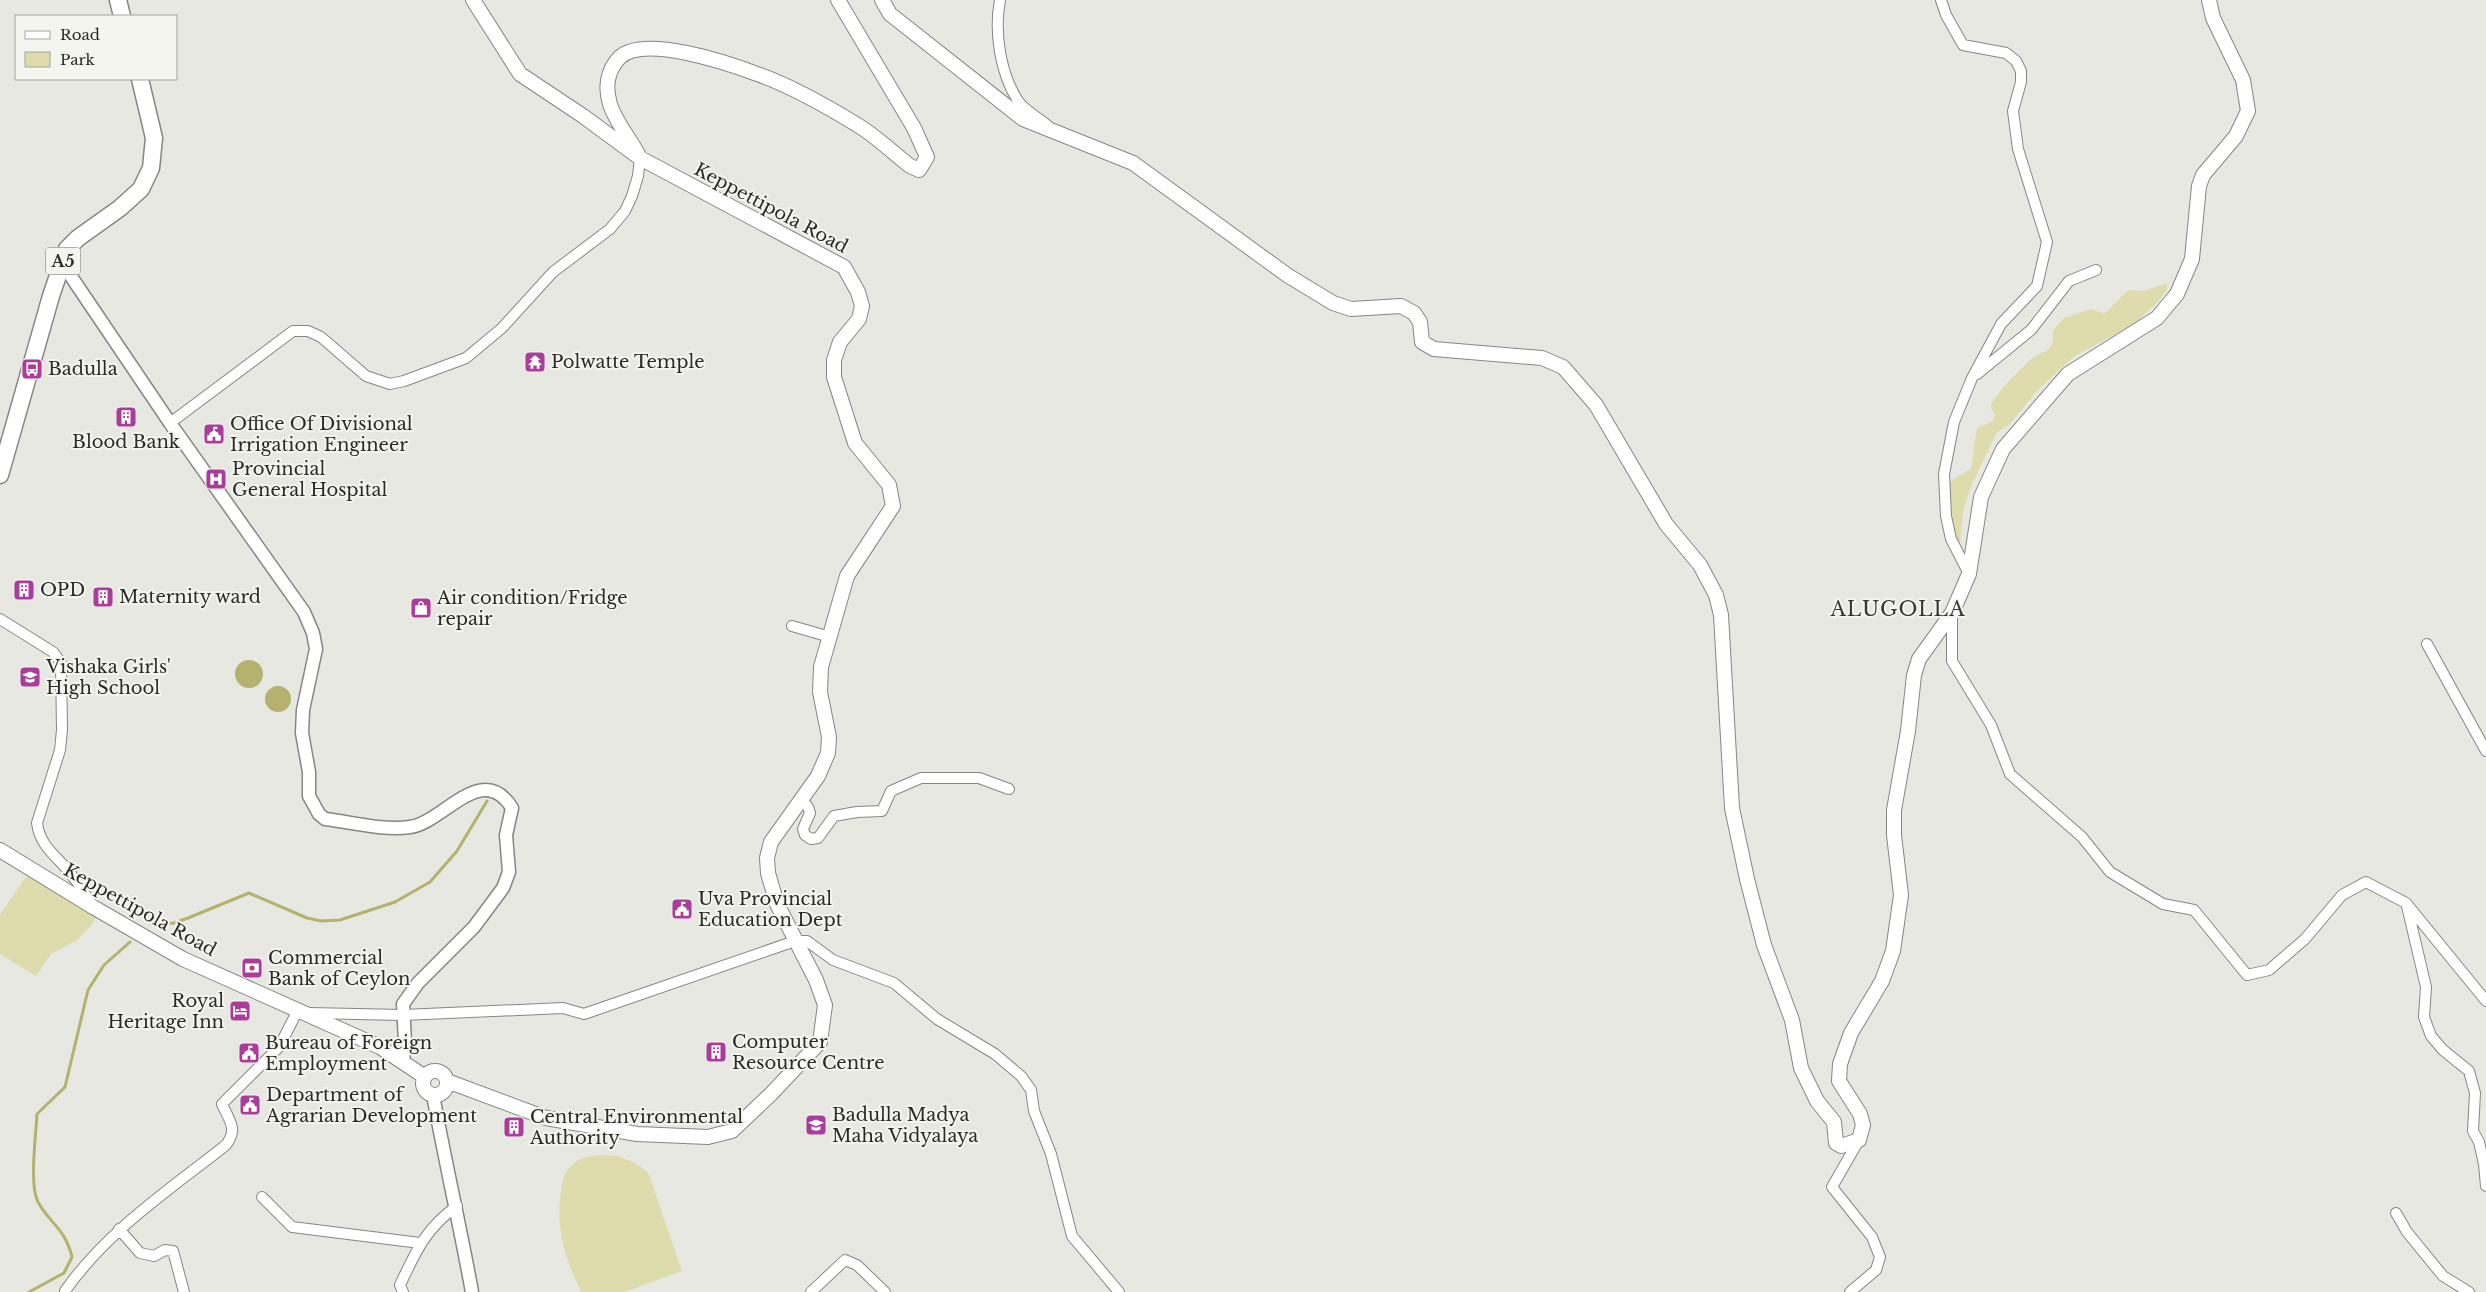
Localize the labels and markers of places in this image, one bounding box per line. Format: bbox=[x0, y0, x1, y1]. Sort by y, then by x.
temple icon: Polwatte Temple bbox=[523, 350, 547, 374]
place label: Polwatte Temple bbox=[551, 351, 705, 373]
bus stop icon: Badulla bbox=[20, 357, 44, 381]
place label: Badulla bbox=[48, 358, 118, 380]
building icon: Blood Bank bbox=[114, 405, 138, 429]
place label: Office Of Divisional Irrigation Engineer bbox=[230, 413, 413, 456]
public building icon: Office Of Divisional Irrigation Engineer bbox=[202, 422, 226, 446]
place label: Blood Bank bbox=[72, 431, 180, 453]
place label: Provincial General Hospital bbox=[232, 458, 388, 501]
hospital icon: Provincial General Hospital bbox=[204, 467, 228, 491]
building icon: OPD bbox=[12, 578, 36, 602]
place label: OPD bbox=[40, 579, 85, 601]
building icon: Maternity ward bbox=[91, 585, 115, 609]
place label: Maternity ward bbox=[119, 586, 261, 608]
place label: Air condition/Fridge repair bbox=[436, 587, 628, 630]
shop icon: Air condition/Fridge repair bbox=[409, 596, 433, 620]
place label: Vishaka Girls' High School bbox=[45, 656, 171, 699]
school or university icon: Vishaka Girls' High School bbox=[18, 665, 42, 689]
place label: Uva Provincial Education Dept bbox=[698, 888, 843, 931]
public building icon: Uva Provincial Education Dept bbox=[670, 897, 694, 921]
place label: Commercial Bank of Ceylon bbox=[268, 947, 410, 990]
bank icon: Commercial Bank of Ceylon bbox=[240, 956, 264, 980]
place label: Royal Heritage Inn bbox=[108, 990, 224, 1033]
hotel icon: Royal Heritage Inn bbox=[228, 999, 252, 1023]
place label: Computer Resource Centre bbox=[732, 1031, 885, 1074]
place label: Bureau of Foreign Employment bbox=[265, 1032, 432, 1075]
building icon: Computer Resource Centre bbox=[704, 1040, 728, 1064]
public building icon: Bureau of Foreign Employment bbox=[237, 1041, 261, 1065]
place label: Department of Agrarian Development bbox=[265, 1084, 477, 1127]
public building icon: Department of Agrarian Development bbox=[238, 1093, 262, 1117]
place label: Badulla Madya Maha Vidyalaya bbox=[832, 1104, 978, 1147]
place label: Central Environmental Authority bbox=[529, 1106, 743, 1149]
school or university icon: Badulla Madya Maha Vidyalaya bbox=[804, 1113, 828, 1137]
building icon: Central Environmental Authority bbox=[502, 1115, 526, 1139]

